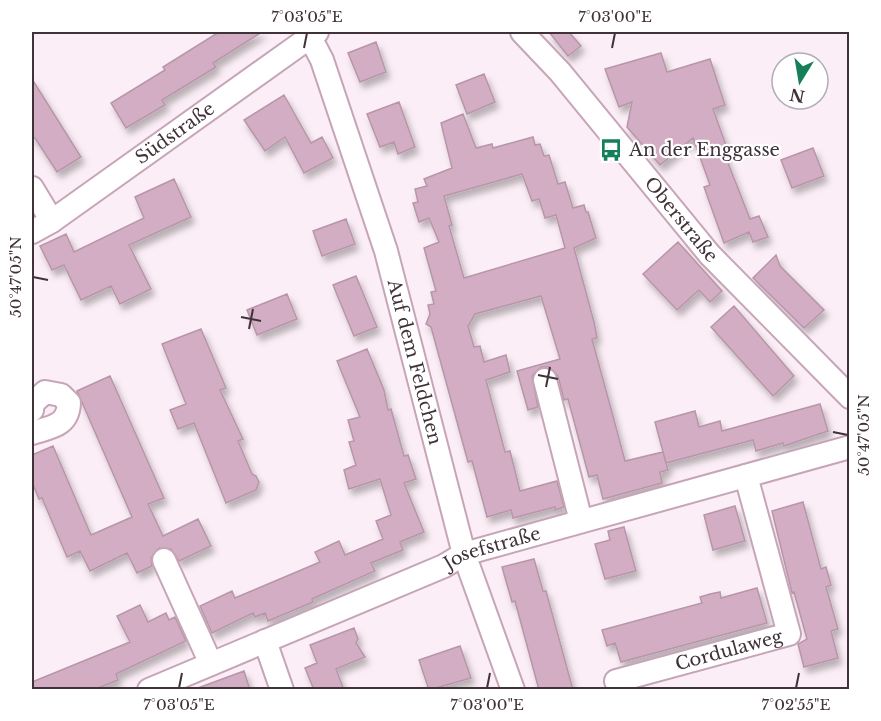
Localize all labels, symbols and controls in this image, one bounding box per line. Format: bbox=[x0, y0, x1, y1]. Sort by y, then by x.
text: 7°03'05"E bbox=[271, 7, 343, 26]
text: 7°03'00"E bbox=[578, 7, 652, 26]
north arrow bbox=[770, 51, 830, 111]
text: N bbox=[788, 84, 806, 107]
street label: Südstraße bbox=[131, 98, 219, 169]
bus stop icon: An der Enggasse bbox=[598, 137, 624, 163]
place label: An der Enggasse bbox=[628, 139, 780, 161]
street label: Oberstraße bbox=[640, 172, 722, 267]
text: 50°47'05"N bbox=[6, 236, 25, 318]
street label: Auf dem Feldchen bbox=[383, 276, 446, 447]
text: 50°47'05"N bbox=[854, 394, 873, 476]
street label: Josefstraße bbox=[438, 522, 543, 576]
street label: Cordulaweg bbox=[673, 625, 785, 675]
text: 7°03'05"E bbox=[143, 695, 215, 714]
text: 7°03'00"E bbox=[450, 695, 524, 714]
text: 7°02'55"E bbox=[762, 695, 831, 714]

